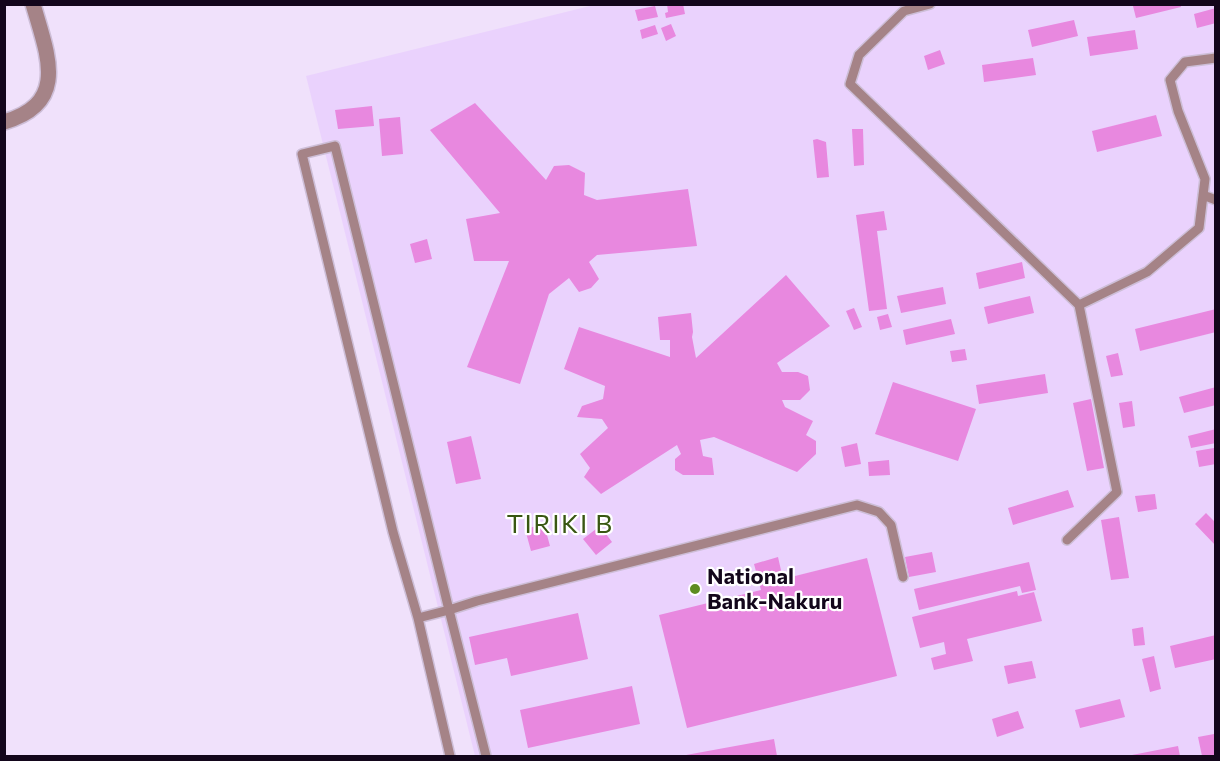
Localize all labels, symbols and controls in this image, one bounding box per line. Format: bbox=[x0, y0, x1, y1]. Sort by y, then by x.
district label: TIRIKI B bbox=[506, 507, 614, 538]
place label: National Bank-Nakuru bbox=[707, 562, 842, 614]
marker: National Bank-Nakuru bbox=[688, 582, 702, 596]

